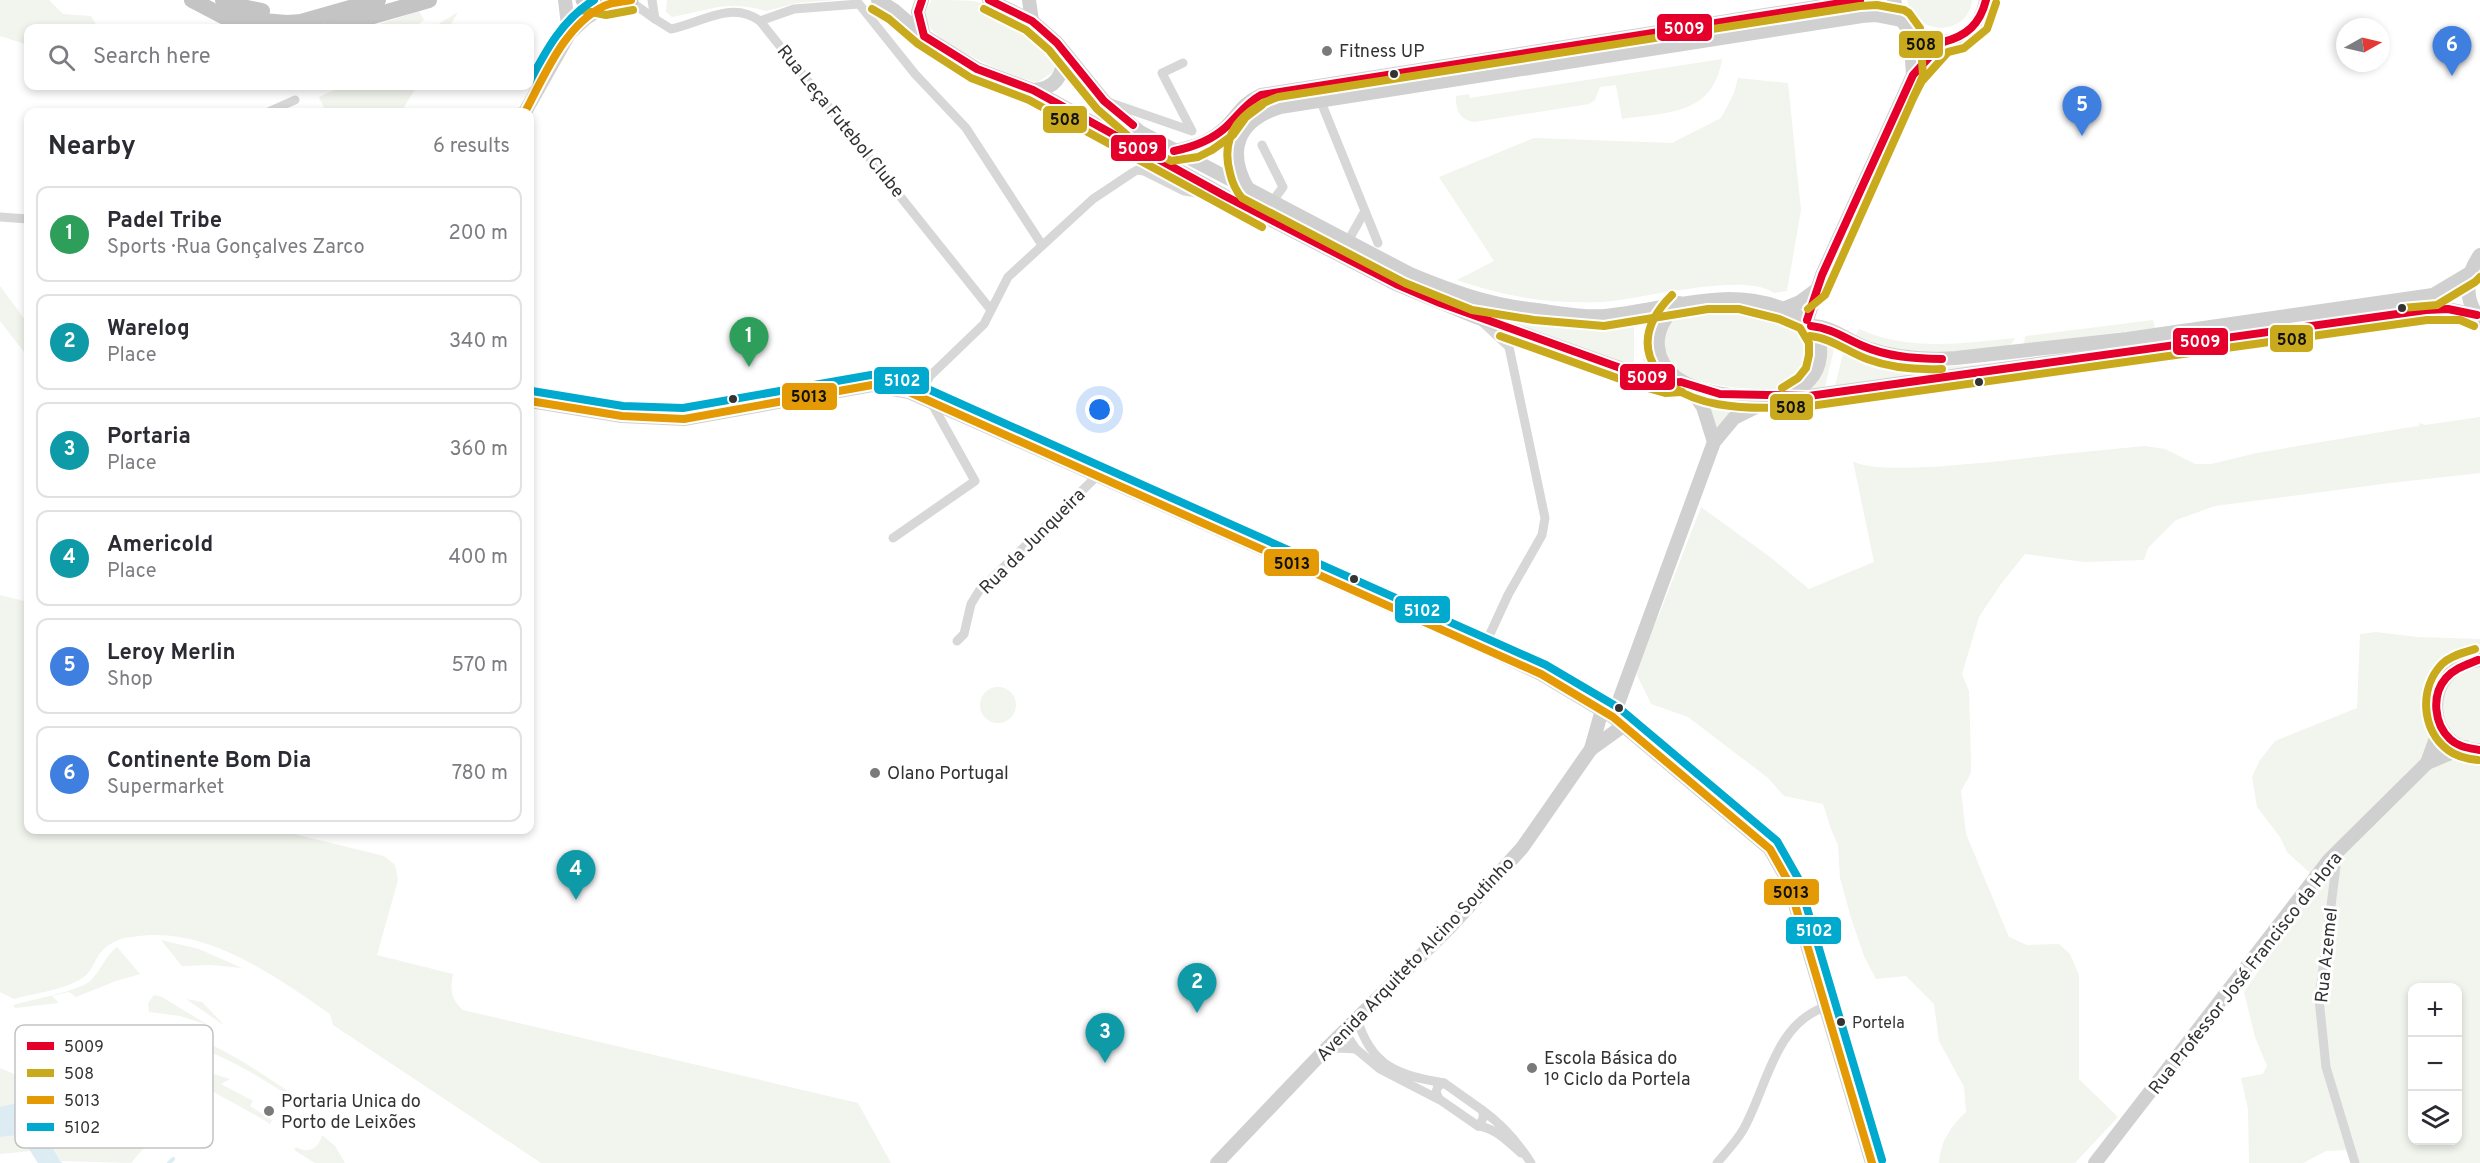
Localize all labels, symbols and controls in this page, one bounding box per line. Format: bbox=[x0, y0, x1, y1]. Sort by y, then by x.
line badge: 5009 bbox=[1656, 13, 1713, 42]
north arrow bbox=[2336, 18, 2390, 72]
text: 5009 bbox=[1664, 20, 1704, 40]
search box bbox=[24, 24, 534, 90]
pin: 6 bbox=[2432, 26, 2472, 76]
line badge: 508 bbox=[1898, 30, 1944, 59]
text: 508 bbox=[1906, 36, 1936, 56]
icon: search bbox=[45, 41, 78, 74]
street label: Rua Leça Futebol Clube bbox=[771, 41, 909, 203]
place label: Fitness UP bbox=[1339, 41, 1425, 64]
text: Search here bbox=[93, 44, 211, 71]
marker: Fitness UP bbox=[1320, 44, 1334, 58]
unlabelled marker bbox=[1388, 68, 1400, 80]
pin: 5 bbox=[2062, 86, 2102, 136]
line badge: 508 bbox=[1042, 105, 1088, 134]
text: 508 bbox=[1050, 111, 1080, 131]
text: Nearby bbox=[48, 131, 136, 164]
text: 6 results bbox=[433, 134, 510, 160]
line badge: 5009 bbox=[1110, 134, 1167, 162]
text: 5009 bbox=[1118, 140, 1158, 160]
text: Padel Tribe bbox=[107, 208, 222, 235]
text: 1 bbox=[66, 221, 74, 247]
text: 200 m bbox=[449, 221, 508, 247]
text: Sports · Rua Gonçalves Zarco bbox=[107, 235, 365, 261]
unlabelled marker bbox=[2396, 302, 2408, 314]
text: Warelog bbox=[107, 316, 190, 343]
pin: 1 bbox=[730, 318, 768, 367]
line badge: 508 bbox=[2269, 324, 2314, 353]
line badge: 5009 bbox=[2172, 327, 2229, 356]
text: 2 bbox=[63, 329, 76, 355]
text: 340 m bbox=[449, 329, 508, 355]
text: 508 bbox=[2277, 331, 2307, 351]
text: 5009 bbox=[2180, 333, 2220, 353]
text: Place bbox=[107, 343, 157, 369]
line badge: 5009 bbox=[1619, 363, 1676, 391]
line badge: 5102 bbox=[873, 366, 930, 395]
text: 5009 bbox=[1627, 369, 1667, 389]
text: 5102 bbox=[884, 372, 920, 392]
unlabelled marker bbox=[1973, 376, 1985, 388]
line badge: 5013 bbox=[781, 382, 838, 411]
text: 5013 bbox=[791, 388, 827, 408]
unlabelled marker bbox=[727, 393, 739, 405]
line badge: 508 bbox=[1769, 393, 1814, 421]
your location bbox=[1085, 395, 1114, 424]
text: 508 bbox=[1776, 399, 1806, 419]
text: Portaria bbox=[107, 424, 191, 451]
text: 3 bbox=[64, 437, 76, 463]
text: 360 m bbox=[450, 437, 508, 463]
text: Place bbox=[107, 451, 157, 477]
street label: Rua da Junqueira bbox=[975, 484, 1091, 600]
text: Americold bbox=[107, 532, 213, 559]
text: 4 bbox=[63, 545, 76, 571]
text: 400 m bbox=[448, 545, 508, 571]
line badge: 5013 bbox=[1263, 548, 1320, 577]
text: 5013 bbox=[1274, 555, 1310, 575]
text: Place bbox=[107, 559, 157, 585]
unlabelled marker bbox=[1348, 573, 1360, 585]
line badge: 5102 bbox=[1394, 595, 1451, 624]
text: 5102 bbox=[1404, 602, 1440, 622]
text: Leroy Merlin bbox=[107, 640, 235, 667]
text: 5 bbox=[63, 653, 76, 679]
text: 570 m bbox=[451, 653, 508, 679]
text: Shop bbox=[107, 667, 153, 693]
unlabelled marker bbox=[1613, 702, 1625, 714]
text: Continente Bom Dia bbox=[107, 748, 311, 775]
text: 6 bbox=[63, 761, 76, 787]
text: 780 m bbox=[452, 761, 508, 787]
place label: Olano Portugal bbox=[887, 763, 1009, 786]
marker: Olano Portugal bbox=[868, 766, 882, 780]
text: Supermarket bbox=[107, 775, 224, 801]
street label: Rua Professor José Francisco da Hora bbox=[2144, 848, 2348, 1100]
pin: 4 bbox=[556, 850, 596, 900]
street label: Avenida Arquiteto Alcino Soutinho bbox=[1312, 853, 1520, 1067]
line badge: 5013 bbox=[1763, 878, 1820, 906]
text: 5013 bbox=[1773, 884, 1809, 904]
street label: Rua Azemel bbox=[2311, 906, 2344, 1004]
line badge: 5102 bbox=[1785, 916, 1842, 945]
text: 5102 bbox=[1796, 922, 1832, 942]
pin: 2 bbox=[1178, 964, 1216, 1013]
map controls bbox=[2408, 983, 2462, 1145]
button: + bbox=[2408, 983, 2462, 1037]
pin: 3 bbox=[1086, 1014, 1124, 1063]
place label: Portela bbox=[1852, 1014, 1905, 1034]
marker: Portela bbox=[1835, 1016, 1847, 1028]
legend bbox=[15, 1025, 213, 1148]
button: − bbox=[2408, 1037, 2462, 1091]
text: 5009 bbox=[64, 1038, 104, 1058]
place label: Escola Básica do 1º Ciclo da Portela bbox=[1544, 1048, 1691, 1092]
marker: Escola Básica do 1º Ciclo da Portela bbox=[1525, 1061, 1539, 1075]
text: 508 bbox=[64, 1065, 94, 1085]
place label: Portaria Unica do Porto de Leixões bbox=[281, 1091, 421, 1135]
button: layers bbox=[2408, 1091, 2462, 1145]
text: 5013 bbox=[64, 1092, 100, 1112]
marker: Portaria Unica do Porto de Leixões bbox=[262, 1104, 276, 1118]
text: 5102 bbox=[64, 1119, 100, 1139]

